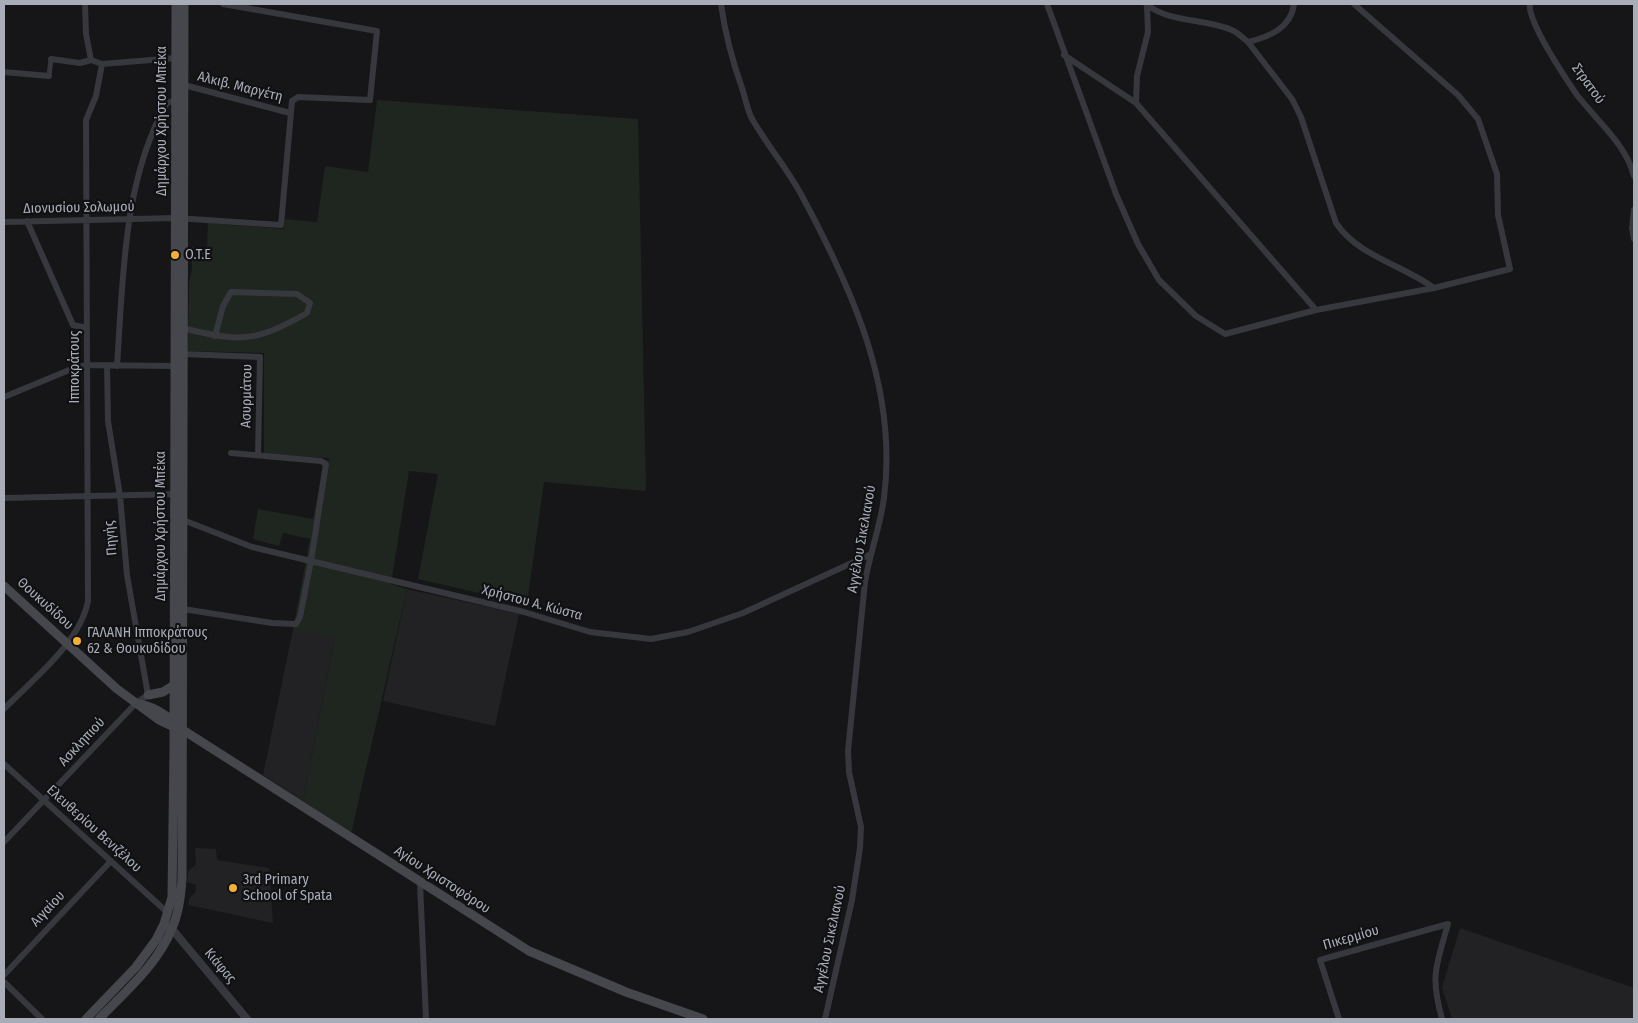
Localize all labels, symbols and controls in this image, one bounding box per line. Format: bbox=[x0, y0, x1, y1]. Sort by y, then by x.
street label: Δημάρχου Χρήστου Μπέκα bbox=[154, 46, 170, 196]
street label: Στρατού bbox=[1568, 61, 1608, 107]
street label: Αλκιβ. Μαργέτη bbox=[196, 68, 284, 106]
street label: Διονυσίου Σολωμού bbox=[23, 199, 135, 217]
place label: Ο.Τ.Ε bbox=[185, 247, 211, 263]
marker: Ο.Τ.Ε bbox=[169, 249, 181, 261]
street label: Ιπποκράτους bbox=[67, 330, 83, 404]
street label: Ασυρμάτου bbox=[238, 364, 256, 428]
street label: Δημάρχου Χρήστου Μπέκα bbox=[153, 451, 169, 601]
street label: Αγγέλου Σικελιανού bbox=[844, 484, 880, 594]
street label: Πηγής bbox=[101, 520, 121, 556]
street label: Θουκυδίδου bbox=[13, 574, 77, 634]
street label: Χρήστου Α. Κώστα bbox=[480, 581, 584, 625]
place label: ΓΑΛΑΝΗ Ιπποκράτους 62 & Θουκυδίδου bbox=[87, 625, 207, 658]
marker: ΓΑΛΑΝΗ Ιπποκράτους 62 & Θουκυδίδου bbox=[71, 635, 83, 647]
street label: Ασκληπιού bbox=[55, 714, 109, 770]
street label: Ελευθερίου Βενιζέλου bbox=[43, 782, 145, 876]
street label: Αγίου Χριστοφόρου bbox=[391, 843, 493, 917]
place label: 3rd Primary School of Spata bbox=[243, 872, 332, 904]
marker: 3rd Primary School of Spata bbox=[227, 882, 239, 894]
street label: Αγγέλου Σικελιανού bbox=[810, 884, 850, 994]
street label: Αιγαίου bbox=[27, 888, 69, 930]
street label: Πικερμίου bbox=[1321, 922, 1381, 954]
street label: Κιάφας bbox=[200, 945, 240, 987]

